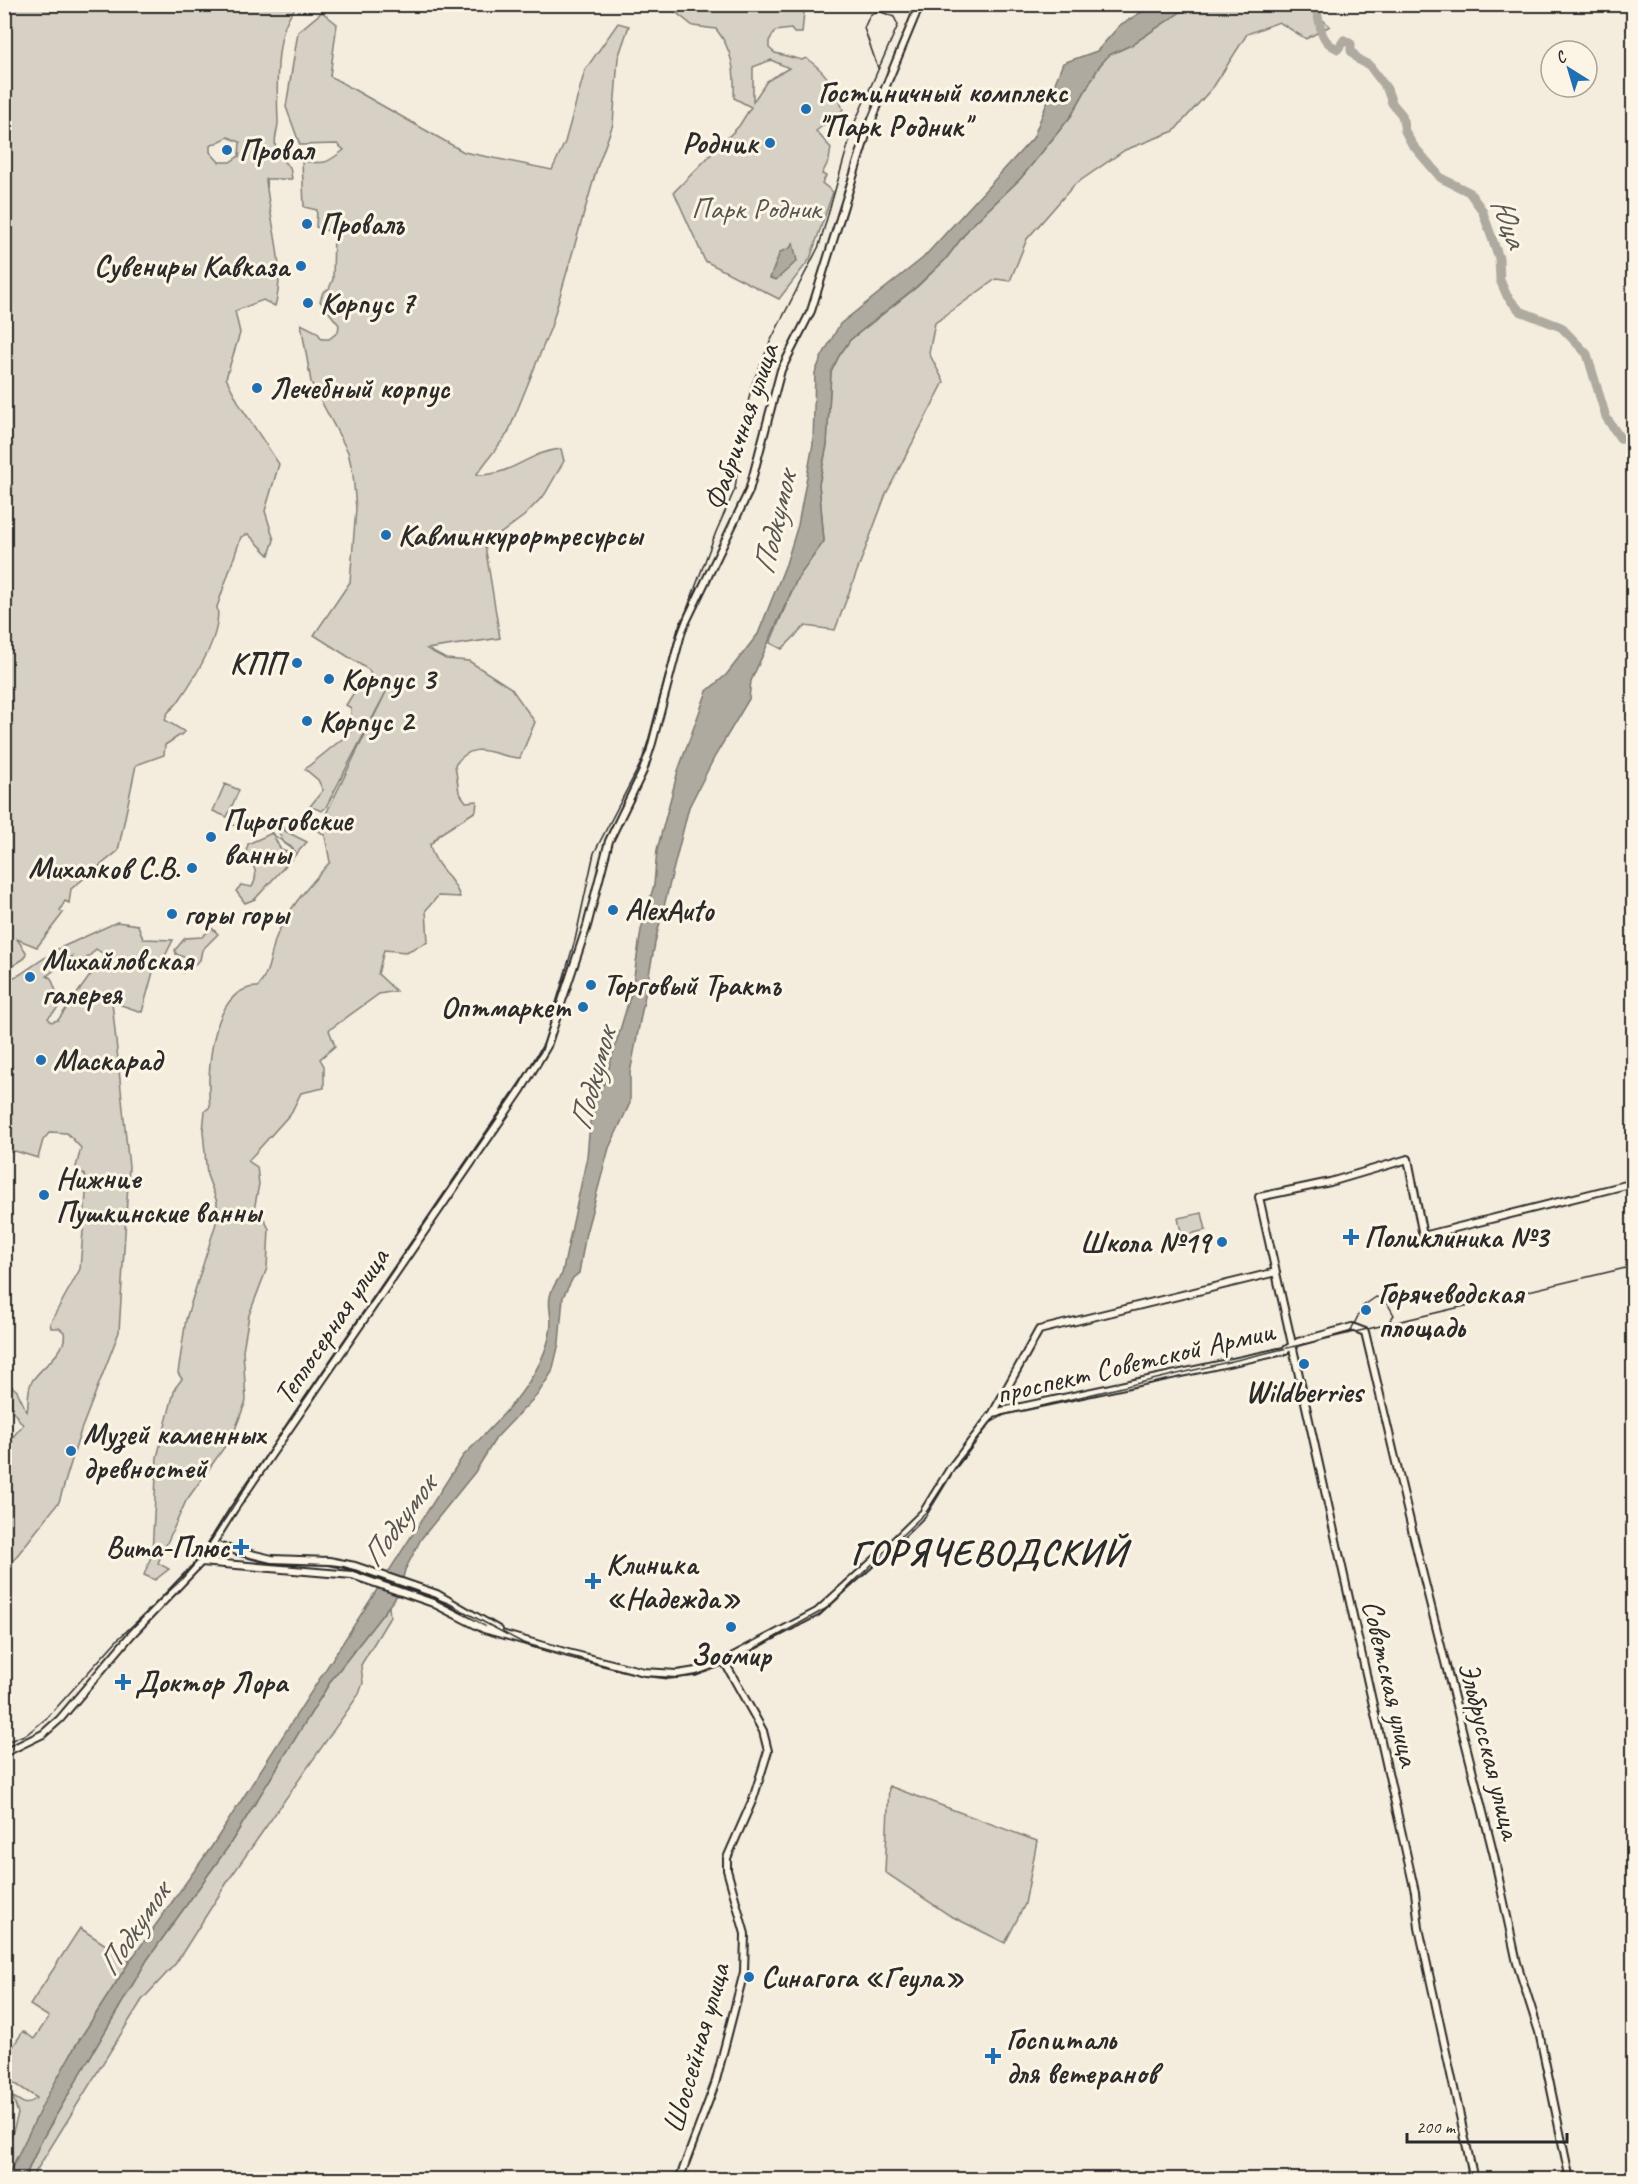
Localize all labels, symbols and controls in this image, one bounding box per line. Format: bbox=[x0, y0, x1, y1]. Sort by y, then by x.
north arrow bbox=[1539, 39, 1599, 99]
text: С bbox=[1551, 46, 1571, 68]
place label: Гостиничный комплекс "Парк Родник" bbox=[818, 73, 1068, 145]
marker: Гостиничный комплекс "Парк Родник" bbox=[799, 102, 813, 116]
place label: Родник bbox=[682, 124, 759, 162]
place label: Провал bbox=[239, 131, 315, 169]
marker: Родник bbox=[763, 136, 777, 150]
marker: Провал bbox=[220, 143, 234, 157]
park label: Парк Родник bbox=[691, 189, 823, 227]
water label: Юца bbox=[1480, 191, 1538, 256]
place label: Провалъ bbox=[319, 205, 406, 243]
marker: Провалъ bbox=[300, 217, 314, 231]
place label: Сувениры Кавказа bbox=[94, 247, 292, 285]
marker: Сувениры Кавказа bbox=[294, 259, 308, 273]
place label: Корпус 7 bbox=[320, 284, 418, 323]
marker: Корпус 7 bbox=[301, 296, 315, 310]
street label: Фабричная улица bbox=[695, 337, 788, 515]
place label: Лечебный корпус bbox=[269, 369, 451, 408]
marker: Лечебный корпус bbox=[250, 381, 264, 395]
water label: Подкумок bbox=[743, 462, 808, 578]
place label: Кавминкурортресурсы bbox=[398, 516, 645, 554]
marker: Кавминкурортресурсы bbox=[379, 528, 393, 542]
place label: КПП bbox=[230, 644, 290, 682]
marker: КПП bbox=[290, 656, 304, 670]
place label: Корпус 3 bbox=[341, 660, 438, 699]
marker: Корпус 3 bbox=[322, 672, 336, 686]
place label: Корпус 2 bbox=[319, 702, 416, 741]
marker: Корпус 2 bbox=[300, 714, 314, 728]
place label: Пироговские ванны bbox=[223, 801, 355, 873]
marker: Пироговские ванны bbox=[204, 830, 218, 844]
place label: Михалков С.В. bbox=[28, 849, 181, 887]
marker: Михалков С.В. bbox=[185, 861, 199, 875]
place label: AlexAuto bbox=[625, 891, 715, 929]
place label: горы горы bbox=[184, 895, 291, 933]
marker: AlexAuto bbox=[606, 903, 620, 917]
marker: горы горы bbox=[165, 907, 179, 921]
place label: Михайловская галерея bbox=[42, 941, 195, 1013]
place label: Торговый Трактъ bbox=[603, 966, 782, 1004]
marker: Михайловская галерея bbox=[23, 970, 37, 984]
marker: Торговый Трактъ bbox=[584, 978, 598, 992]
place label: Оптмаркет bbox=[441, 988, 572, 1026]
marker: Оптмаркет bbox=[576, 1000, 590, 1014]
water label: Подкумок bbox=[559, 1018, 627, 1134]
place label: Маскарад bbox=[53, 1041, 165, 1079]
marker: Маскарад bbox=[34, 1053, 48, 1067]
place label: Нижние Пушкинские ванны bbox=[56, 1159, 264, 1231]
marker: Нижние Пушкинские ванны bbox=[37, 1188, 51, 1202]
place label: Поликлиника №3 bbox=[1364, 1218, 1550, 1256]
place label: Школа №19 bbox=[1080, 1223, 1214, 1261]
marker: Поликлиника №3 bbox=[1342, 1228, 1360, 1246]
marker: Школа №19 bbox=[1215, 1235, 1229, 1249]
street label: Теплосерная улица bbox=[265, 1239, 398, 1411]
place label: Горячеводская площадь bbox=[1378, 1274, 1526, 1346]
marker: Горячеводская площадь bbox=[1359, 1303, 1373, 1317]
street label: проспект Советской Армии bbox=[992, 1311, 1279, 1412]
marker: Wildberries bbox=[1297, 1357, 1311, 1371]
place label: Wildberries bbox=[1245, 1373, 1366, 1411]
place label: Музей каменных древностей bbox=[83, 1415, 268, 1487]
marker: Музей каменных древностей bbox=[64, 1444, 78, 1458]
water label: Подкумок bbox=[351, 1462, 449, 1575]
place label: Вита-Плюс bbox=[106, 1528, 230, 1566]
district label: ГОРЯЧЕВОДСКИЙ bbox=[851, 1529, 1132, 1575]
marker: Вита-Плюс bbox=[234, 1540, 248, 1554]
place label: Клиника «Надежда» bbox=[606, 1545, 741, 1617]
marker: Клиника «Надежда» bbox=[584, 1572, 602, 1590]
street label: Советская улица bbox=[1353, 1596, 1429, 1772]
marker: Зоомир bbox=[724, 1620, 738, 1634]
place label: Зоомир bbox=[691, 1636, 773, 1674]
street label: Эльбрусская улица bbox=[1450, 1657, 1531, 1845]
place label: Доктор Лора bbox=[135, 1663, 290, 1701]
marker: Доктор Лора bbox=[116, 1675, 130, 1689]
water label: Подкумок bbox=[87, 1870, 183, 1984]
street label: Шоссейная улица bbox=[654, 1957, 739, 2137]
place label: Синагога «Геула» bbox=[761, 1958, 965, 1997]
marker: Синагога «Геула» bbox=[742, 1970, 756, 1984]
place label: Госпиталь для ветеранов bbox=[1006, 2020, 1163, 2092]
marker: Госпиталь для ветеранов bbox=[984, 2047, 1002, 2065]
scale bar bbox=[1407, 2106, 1568, 2144]
text: 200 m bbox=[1416, 2116, 1457, 2138]

